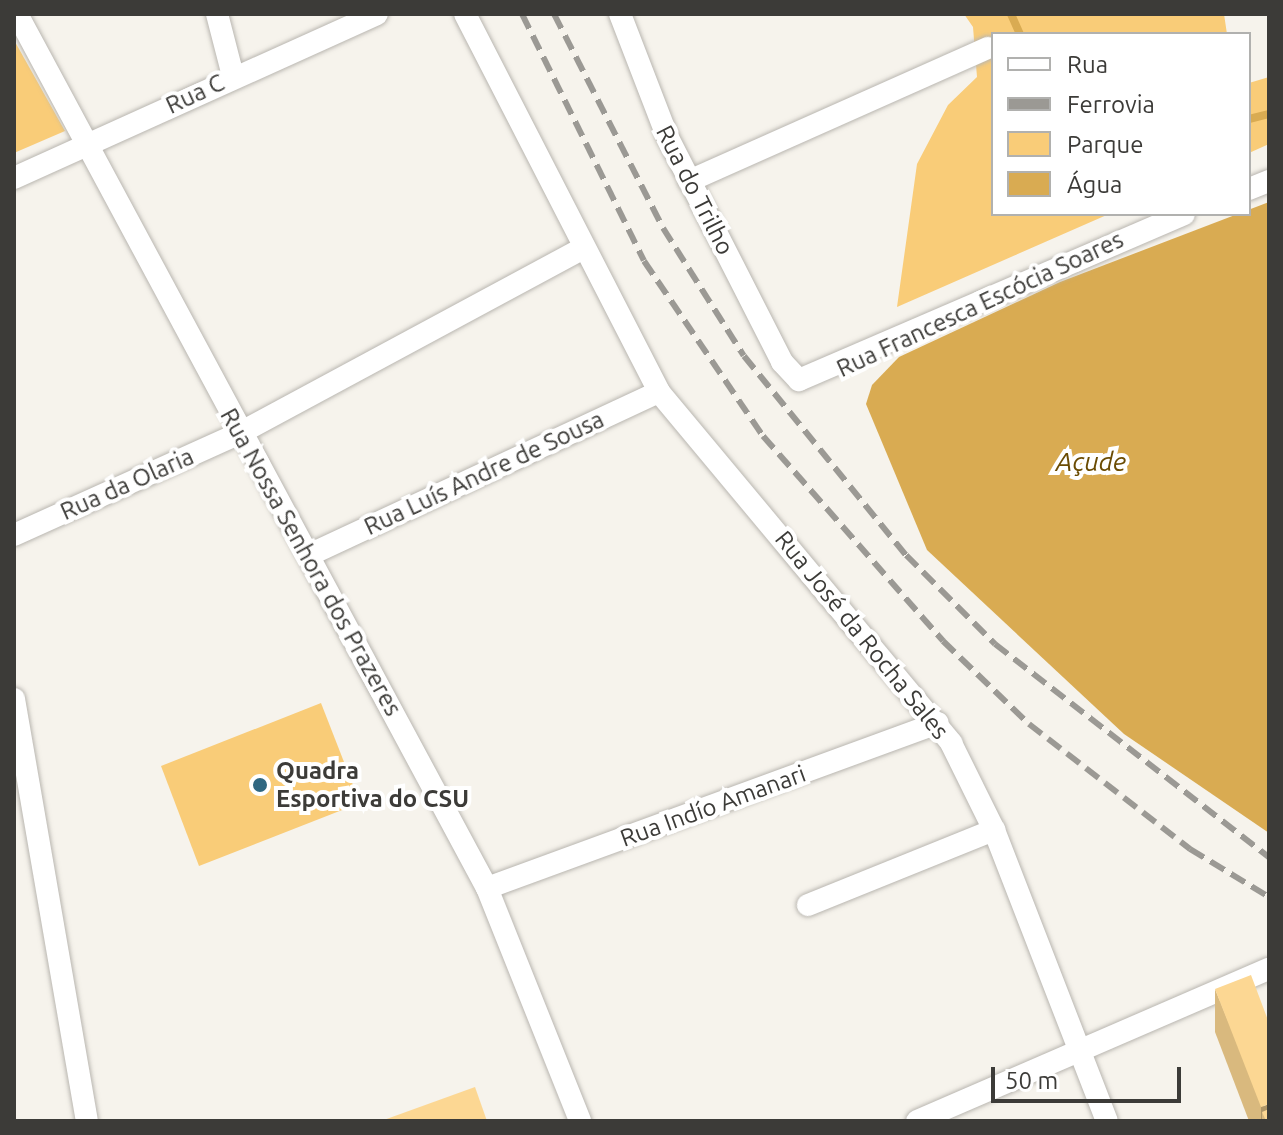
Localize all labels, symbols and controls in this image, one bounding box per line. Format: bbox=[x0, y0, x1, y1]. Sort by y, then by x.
legend bbox=[991, 32, 1251, 216]
text: Rua bbox=[1067, 51, 1108, 78]
street label: Rua C bbox=[161, 68, 229, 120]
text: Ferrovia bbox=[1067, 91, 1155, 118]
street label: Rua do Trilho bbox=[650, 120, 740, 260]
text: Parque bbox=[1067, 131, 1144, 158]
text: Água bbox=[1067, 171, 1122, 198]
street label: Rua Francesca Escócia Soares bbox=[832, 225, 1128, 383]
street label: Rua Nossa Senhora dos Prazeres bbox=[214, 403, 408, 721]
street label: Rua Luís Andre de Sousa bbox=[360, 405, 608, 541]
street label: Rua da Olaria bbox=[56, 442, 198, 526]
water label: Açude bbox=[1056, 446, 1126, 478]
street label: Rua José da Rocha Sales bbox=[769, 525, 955, 745]
place label: Quadra Esportiva do CSU bbox=[276, 757, 469, 813]
street label: Rua Indío Amanari bbox=[616, 759, 810, 853]
marker: Quadra Esportiva do CSU bbox=[251, 776, 269, 794]
scale bar bbox=[995, 1051, 1185, 1101]
text: 50 m bbox=[1005, 1067, 1058, 1094]

